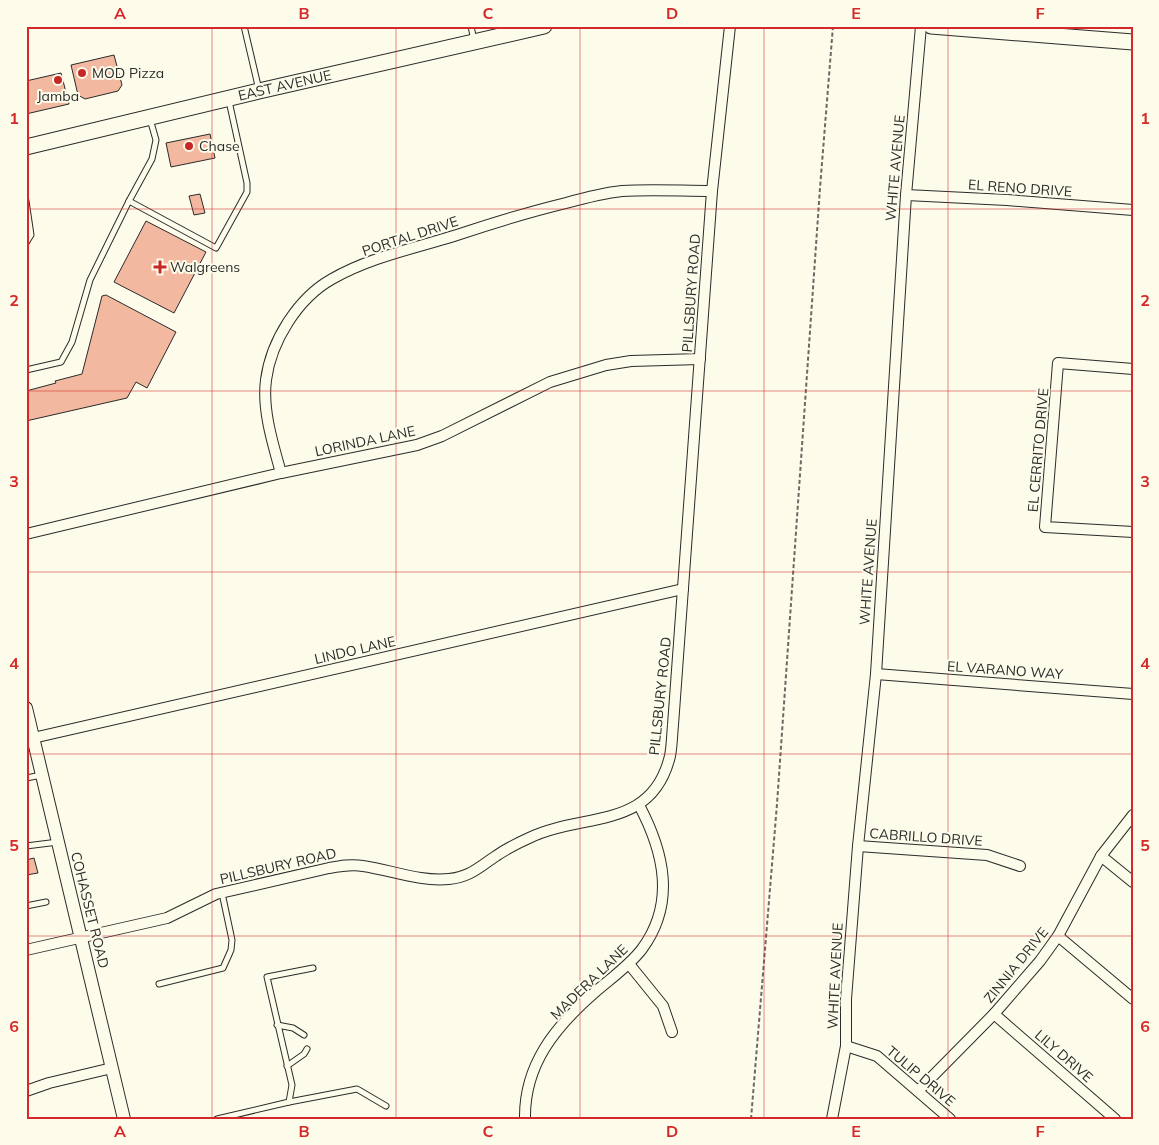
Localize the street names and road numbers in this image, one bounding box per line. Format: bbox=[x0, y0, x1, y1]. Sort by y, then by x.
street label: EAST AVENUE bbox=[236, 66, 333, 105]
street label: WHITE AVENUE bbox=[881, 114, 909, 222]
street label: EL RENO DRIVE bbox=[967, 175, 1073, 201]
street label: PORTAL DRIVE bbox=[360, 212, 460, 260]
street label: PILLSBURY ROAD bbox=[678, 233, 704, 353]
street label: EL CERRITO DRIVE bbox=[1024, 387, 1052, 513]
street label: LORINDA LANE bbox=[313, 422, 417, 460]
street label: WHITE AVENUE bbox=[855, 518, 881, 626]
street label: LINDO LANE bbox=[313, 632, 397, 668]
street label: PILLSBURY ROAD bbox=[645, 636, 675, 756]
street label: EL VARANO WAY bbox=[946, 657, 1064, 683]
street label: CABRILLO DRIVE bbox=[869, 824, 983, 850]
street label: PILLSBURY ROAD bbox=[218, 844, 338, 888]
street label: COHASSET ROAD bbox=[67, 850, 113, 970]
street label: WHITE AVENUE bbox=[823, 922, 847, 1030]
street label: ZINNIA DRIVE bbox=[980, 923, 1052, 1007]
street label: MADERA LANE bbox=[546, 941, 632, 1023]
street label: LILY DRIVE bbox=[1031, 1026, 1097, 1086]
street label: TULIP DRIVE bbox=[883, 1042, 959, 1110]

